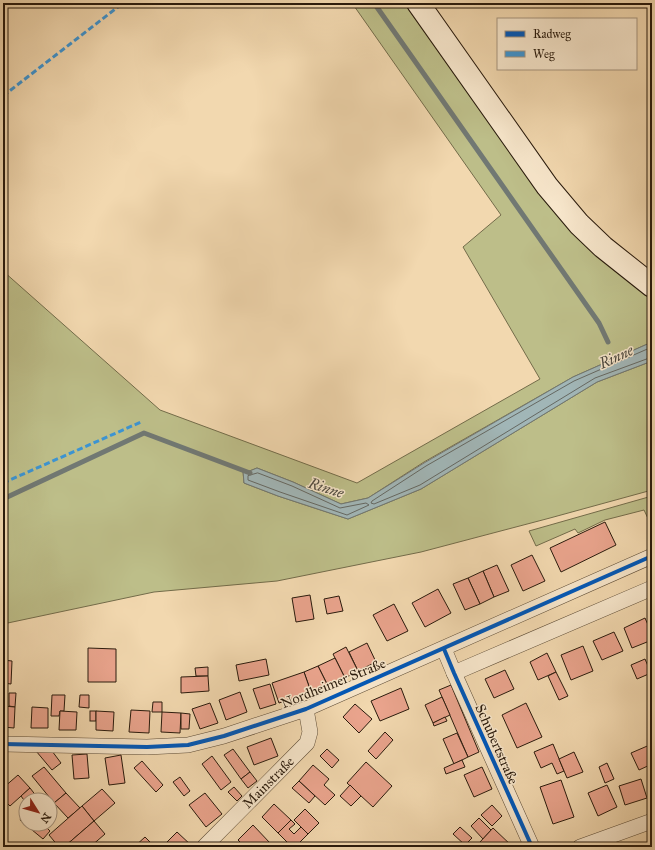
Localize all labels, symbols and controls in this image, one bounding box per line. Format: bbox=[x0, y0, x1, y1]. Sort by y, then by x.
legend bbox=[497, 18, 637, 70]
text: Radweg bbox=[533, 27, 571, 42]
text: Weg bbox=[533, 47, 555, 62]
water label: Rinne bbox=[595, 341, 636, 373]
water label: Rinne bbox=[305, 474, 346, 502]
street label: Nordheimer Straße bbox=[278, 655, 388, 712]
street label: Schubertstraße bbox=[471, 701, 522, 787]
street label: Mainstraße bbox=[239, 753, 298, 812]
north arrow bbox=[18, 792, 58, 832]
text: N bbox=[37, 810, 54, 826]

